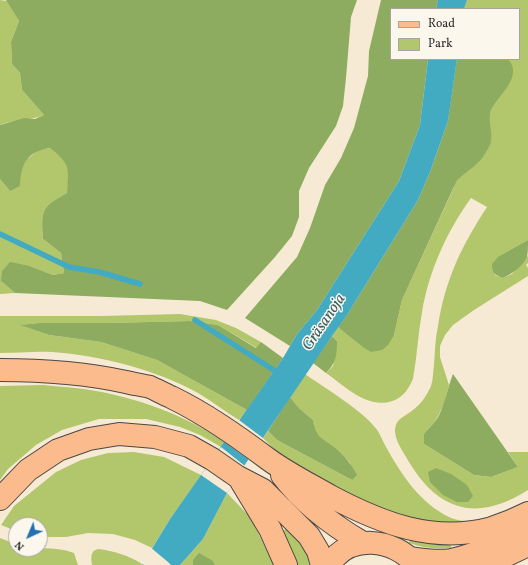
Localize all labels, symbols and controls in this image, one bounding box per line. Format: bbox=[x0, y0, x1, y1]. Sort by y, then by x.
legend bbox=[390, 8, 520, 60]
text: Road bbox=[428, 16, 455, 32]
text: Park bbox=[428, 36, 453, 52]
water label: Gräsanoja bbox=[299, 291, 351, 355]
north arrow bbox=[8, 517, 48, 557]
text: N bbox=[12, 537, 28, 553]

